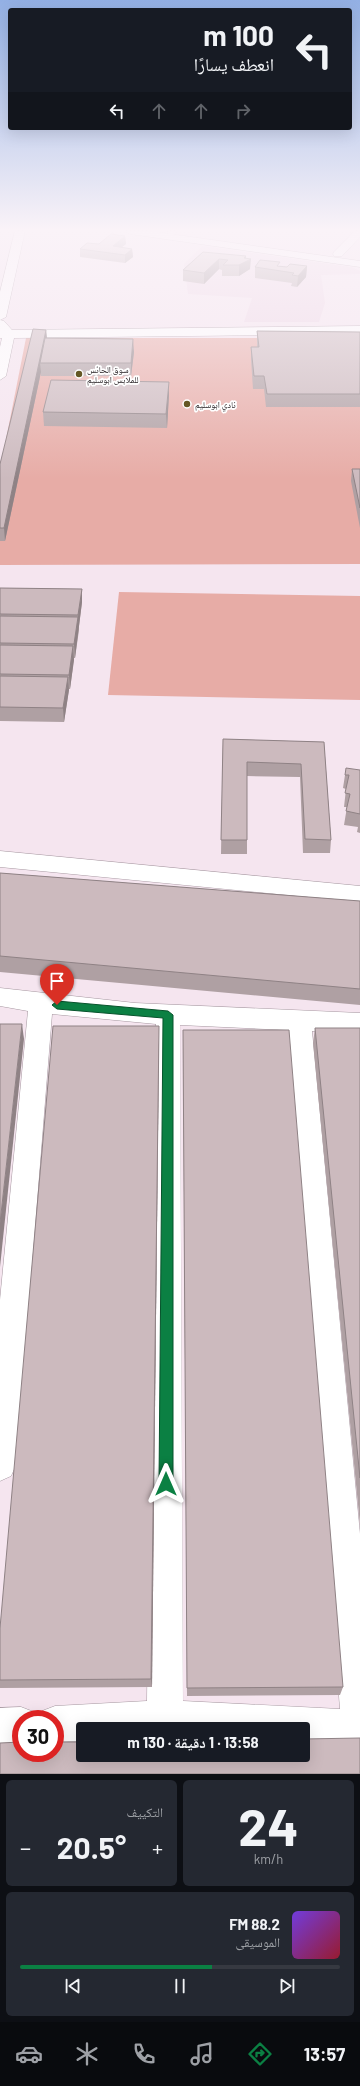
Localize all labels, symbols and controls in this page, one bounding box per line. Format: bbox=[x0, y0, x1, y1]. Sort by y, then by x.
text: 100 m bbox=[203, 18, 274, 52]
icon: left bbox=[288, 24, 340, 76]
text: انعطف يسارًا bbox=[194, 53, 274, 75]
icon: left bbox=[106, 100, 128, 122]
icon: ahead bbox=[148, 100, 170, 122]
icon: ahead bbox=[190, 100, 212, 122]
icon: right bbox=[232, 100, 254, 122]
place label: سوق الحائس للملابس ابوسليم bbox=[87, 364, 139, 386]
marker: سوق الحائس للملابس ابوسليم bbox=[74, 369, 84, 379]
marker: نادي ابوسليم bbox=[182, 399, 192, 409]
place label: نادي ابوسليم bbox=[195, 399, 236, 412]
pin bbox=[40, 964, 74, 1005]
icon: arrive bbox=[46, 970, 68, 992]
position arrow bbox=[145, 1463, 187, 1505]
speed limit sign: 30 bbox=[12, 1710, 64, 1762]
text: 13:58 · 1 دقيقة · 130 m bbox=[127, 1733, 259, 1751]
text: 24 bbox=[238, 1794, 299, 1856]
text: التكييف bbox=[127, 1804, 163, 1820]
text: 20.5° bbox=[57, 1829, 126, 1865]
text: − bbox=[20, 1834, 31, 1860]
text: + bbox=[152, 1834, 163, 1860]
text: km/h bbox=[254, 1851, 283, 1867]
text: 88.2 FM bbox=[229, 1915, 280, 1933]
text: الموسيقى bbox=[236, 1934, 280, 1950]
icon: previous bbox=[62, 1975, 84, 1997]
icon: pause bbox=[169, 1975, 191, 1997]
icon: next bbox=[276, 1975, 298, 1997]
icon: car bbox=[15, 2040, 43, 2068]
icon: climate bbox=[73, 2040, 101, 2068]
icon: phone bbox=[130, 2040, 158, 2068]
icon: music bbox=[188, 2040, 216, 2068]
icon: directions bbox=[246, 2040, 274, 2068]
text: 13:57 bbox=[304, 2043, 345, 2065]

